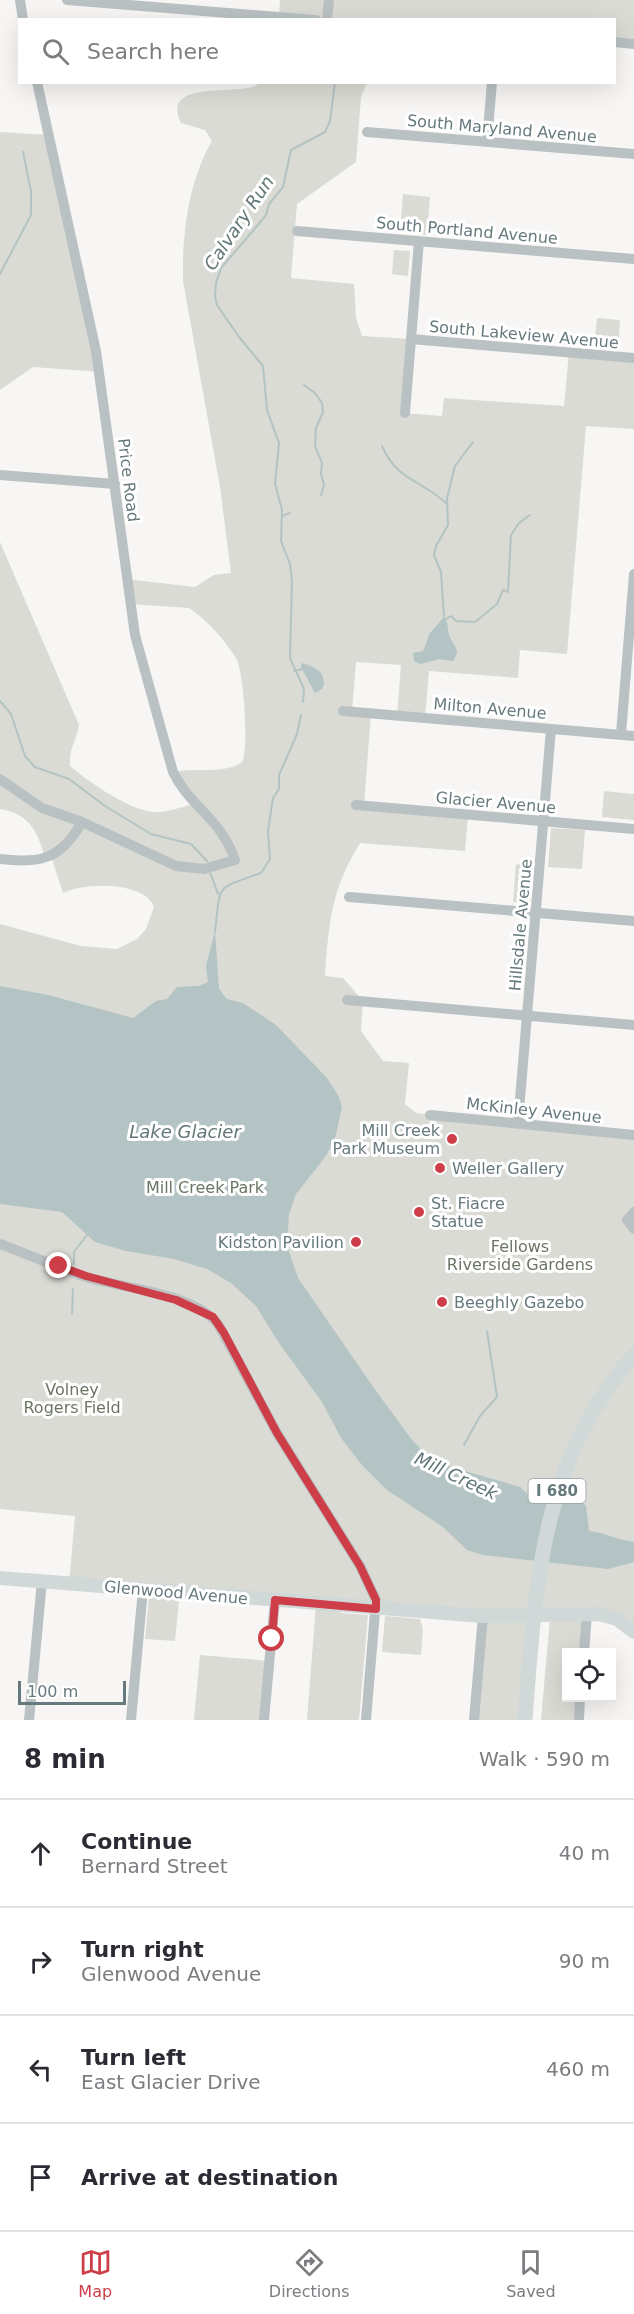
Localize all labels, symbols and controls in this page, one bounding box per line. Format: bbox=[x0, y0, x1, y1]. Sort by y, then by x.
search box bbox=[18, 18, 616, 84]
icon: search bbox=[39, 35, 72, 68]
text: Search here bbox=[87, 39, 219, 64]
street label: South Maryland Avenue bbox=[406, 111, 598, 146]
water label: Calvary Run bbox=[199, 172, 278, 274]
street label: South Portland Avenue bbox=[375, 213, 559, 248]
street label: South Lakeview Avenue bbox=[428, 317, 620, 352]
street label: Price Road bbox=[114, 437, 143, 523]
street label: Milton Avenue bbox=[433, 694, 547, 723]
street label: Glacier Avenue bbox=[435, 788, 557, 817]
street label: Hillsdale Avenue bbox=[505, 858, 536, 992]
street label: McKinley Avenue bbox=[465, 1094, 603, 1127]
water label: Lake Glacier bbox=[129, 1121, 242, 1142]
place label: Mill Creek Park Museum bbox=[332, 1121, 441, 1158]
marker: Mill Creek Park Museum bbox=[445, 1132, 459, 1146]
place label: Weller Gallery bbox=[452, 1159, 564, 1178]
marker: Weller Gallery bbox=[433, 1161, 447, 1175]
park label: Mill Creek Park bbox=[146, 1178, 265, 1197]
place label: St. Fiacre Statue bbox=[431, 1194, 505, 1231]
marker: St. Fiacre Statue bbox=[412, 1205, 426, 1219]
place label: Kidston Pavilion bbox=[218, 1233, 344, 1252]
marker: Kidston Pavilion bbox=[349, 1235, 363, 1249]
park label: Fellows Riverside Gardens bbox=[447, 1237, 593, 1274]
route end bbox=[45, 1252, 71, 1278]
place label: Beeghly Gazebo bbox=[454, 1293, 584, 1312]
marker: Beeghly Gazebo bbox=[435, 1295, 449, 1309]
park label: Volney Rogers Field bbox=[23, 1380, 121, 1417]
water label: Mill Creek bbox=[412, 1447, 502, 1504]
road number: I 680 bbox=[528, 1479, 586, 1503]
street label: Glenwood Avenue bbox=[103, 1577, 249, 1608]
route start bbox=[258, 1625, 284, 1651]
map controls bbox=[562, 1648, 616, 1702]
button: locate bbox=[562, 1648, 616, 1702]
scale bar bbox=[18, 1678, 126, 1706]
text: 100 m bbox=[27, 1682, 78, 1701]
text: 8 min bbox=[24, 1744, 106, 1774]
text: Walk · 590 m bbox=[479, 1747, 610, 1771]
text: Continue bbox=[81, 1829, 192, 1854]
icon: ahead bbox=[24, 1837, 57, 1870]
text: 40 m bbox=[559, 1841, 610, 1865]
text: Bernard Street bbox=[81, 1854, 228, 1878]
text: Turn right bbox=[81, 1937, 204, 1962]
icon: right bbox=[24, 1945, 57, 1978]
text: 90 m bbox=[559, 1949, 610, 1973]
text: Glenwood Avenue bbox=[81, 1962, 261, 1986]
text: Turn left bbox=[81, 2045, 186, 2070]
icon: left bbox=[24, 2053, 57, 2086]
text: 460 m bbox=[546, 2057, 610, 2081]
text: East Glacier Drive bbox=[81, 2070, 261, 2094]
icon: arrive bbox=[24, 2161, 57, 2194]
text: Arrive at destination bbox=[81, 2165, 338, 2190]
tab: Map bbox=[78, 2246, 112, 2301]
tab: Directions bbox=[269, 2246, 349, 2301]
tab: Saved bbox=[506, 2246, 556, 2301]

